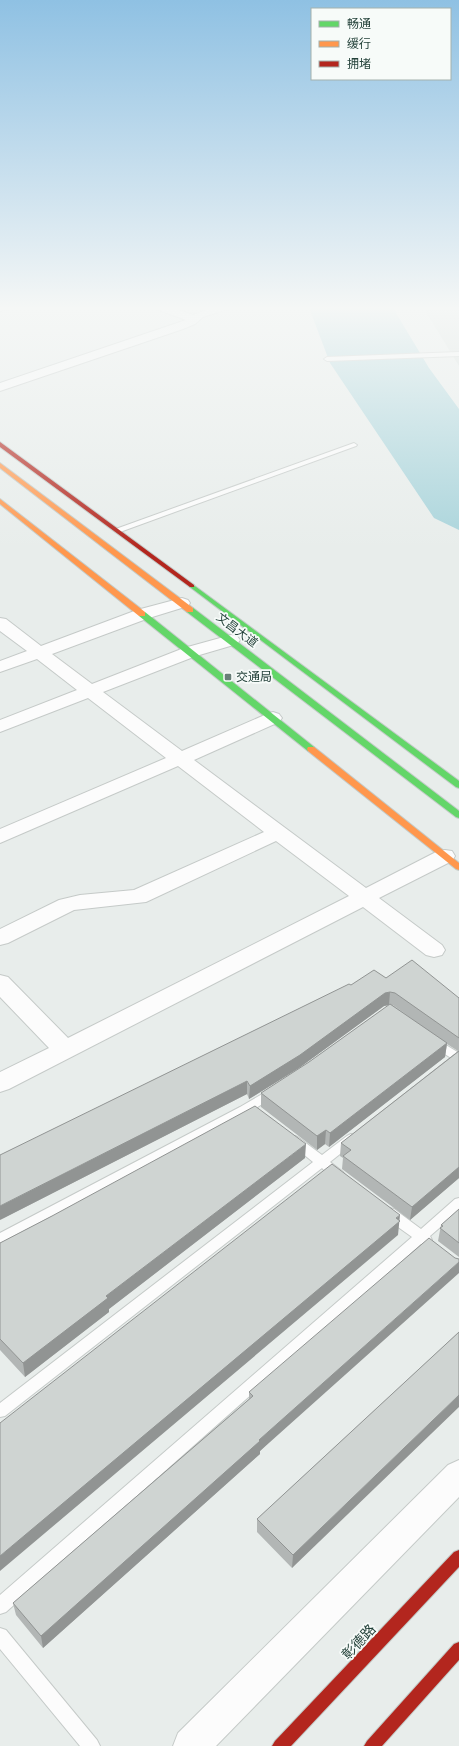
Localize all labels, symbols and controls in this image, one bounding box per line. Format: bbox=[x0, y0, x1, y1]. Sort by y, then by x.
legend bbox=[311, 8, 451, 80]
text: 畅通 bbox=[347, 16, 371, 32]
text: 缓行 bbox=[347, 36, 371, 52]
text: 拥堵 bbox=[347, 56, 371, 72]
street label: 文昌大道 bbox=[213, 609, 261, 651]
place label: 交通局 bbox=[236, 669, 272, 685]
marker: 交通局 bbox=[223, 672, 233, 682]
street label: 彰德路 bbox=[338, 1620, 380, 1664]

